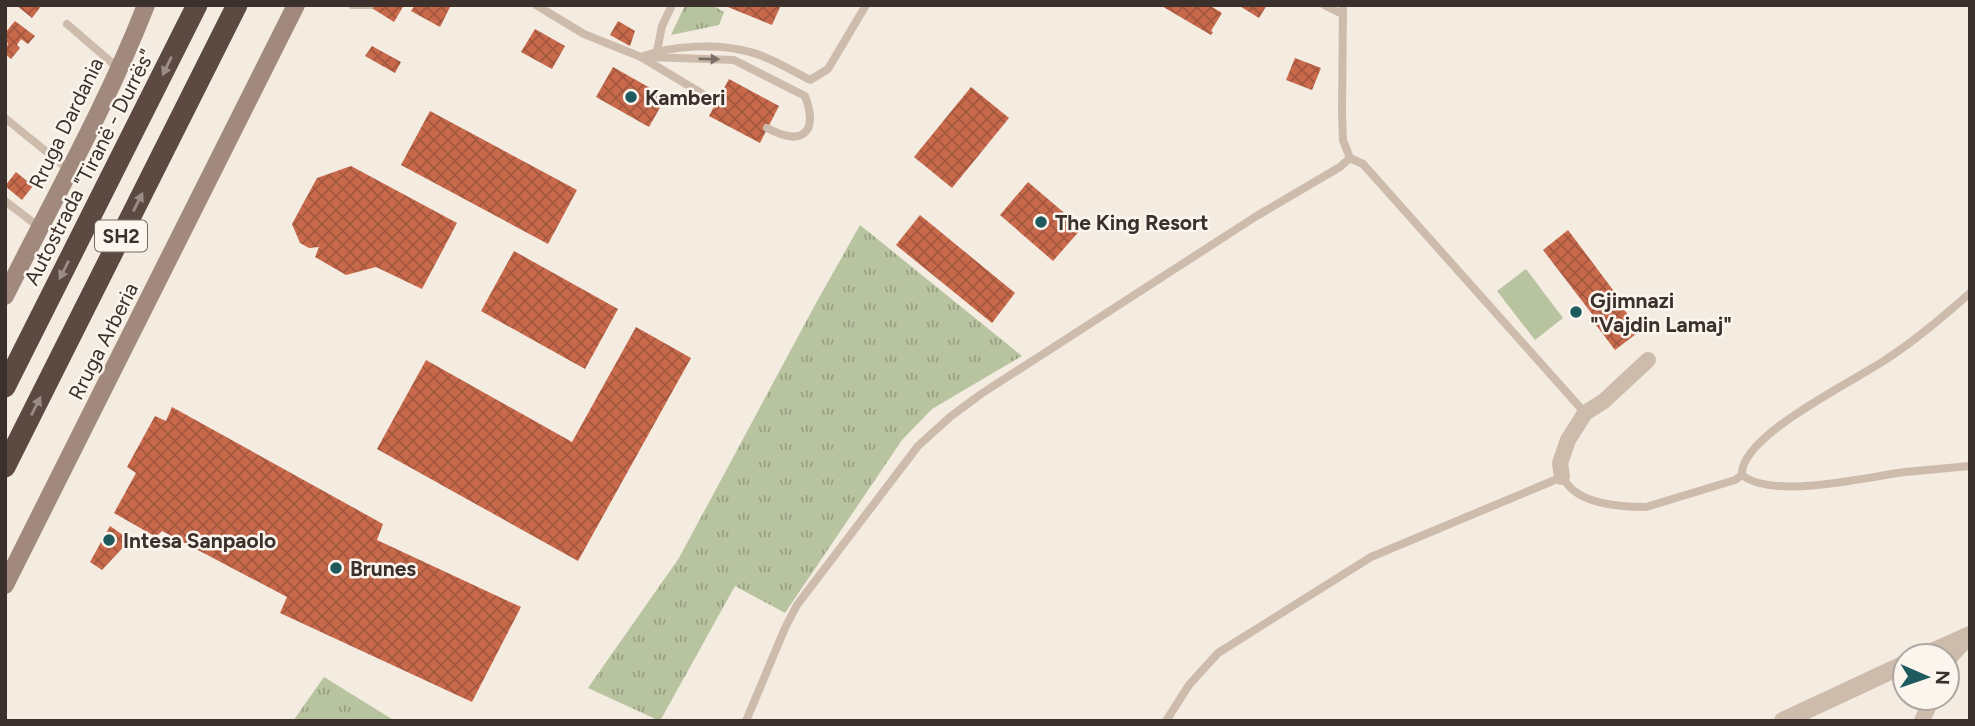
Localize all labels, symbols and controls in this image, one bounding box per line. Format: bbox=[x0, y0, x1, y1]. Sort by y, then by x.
street label: Autostrada "Tiranë - Durrës" bbox=[19, 45, 159, 289]
street label: Rruga Dardania bbox=[23, 53, 109, 193]
one-way arrow bbox=[699, 53, 721, 64]
one-way arrow bbox=[161, 56, 172, 76]
place label: Kamberi bbox=[645, 85, 725, 110]
marker: Kamberi bbox=[623, 89, 639, 105]
one-way arrow bbox=[132, 192, 143, 212]
place label: The King Resort bbox=[1055, 210, 1208, 235]
marker: The King Resort bbox=[1033, 214, 1049, 230]
road number: SH2 bbox=[95, 220, 147, 252]
one-way arrow bbox=[59, 260, 70, 280]
street label: Rruga Arberia bbox=[63, 278, 143, 404]
place label: Gjimnazi "Vajdin Lamaj" bbox=[1590, 288, 1732, 337]
marker: Gjimnazi "Vajdin Lamaj" bbox=[1568, 304, 1584, 320]
one-way arrow bbox=[30, 396, 41, 416]
place label: Intesa Sanpaolo bbox=[123, 528, 276, 553]
marker: Intesa Sanpaolo bbox=[101, 532, 117, 548]
place label: Brunes bbox=[350, 556, 416, 581]
marker: Brunes bbox=[328, 560, 344, 576]
north arrow bbox=[1891, 642, 1961, 712]
text: N bbox=[1931, 670, 1954, 685]

